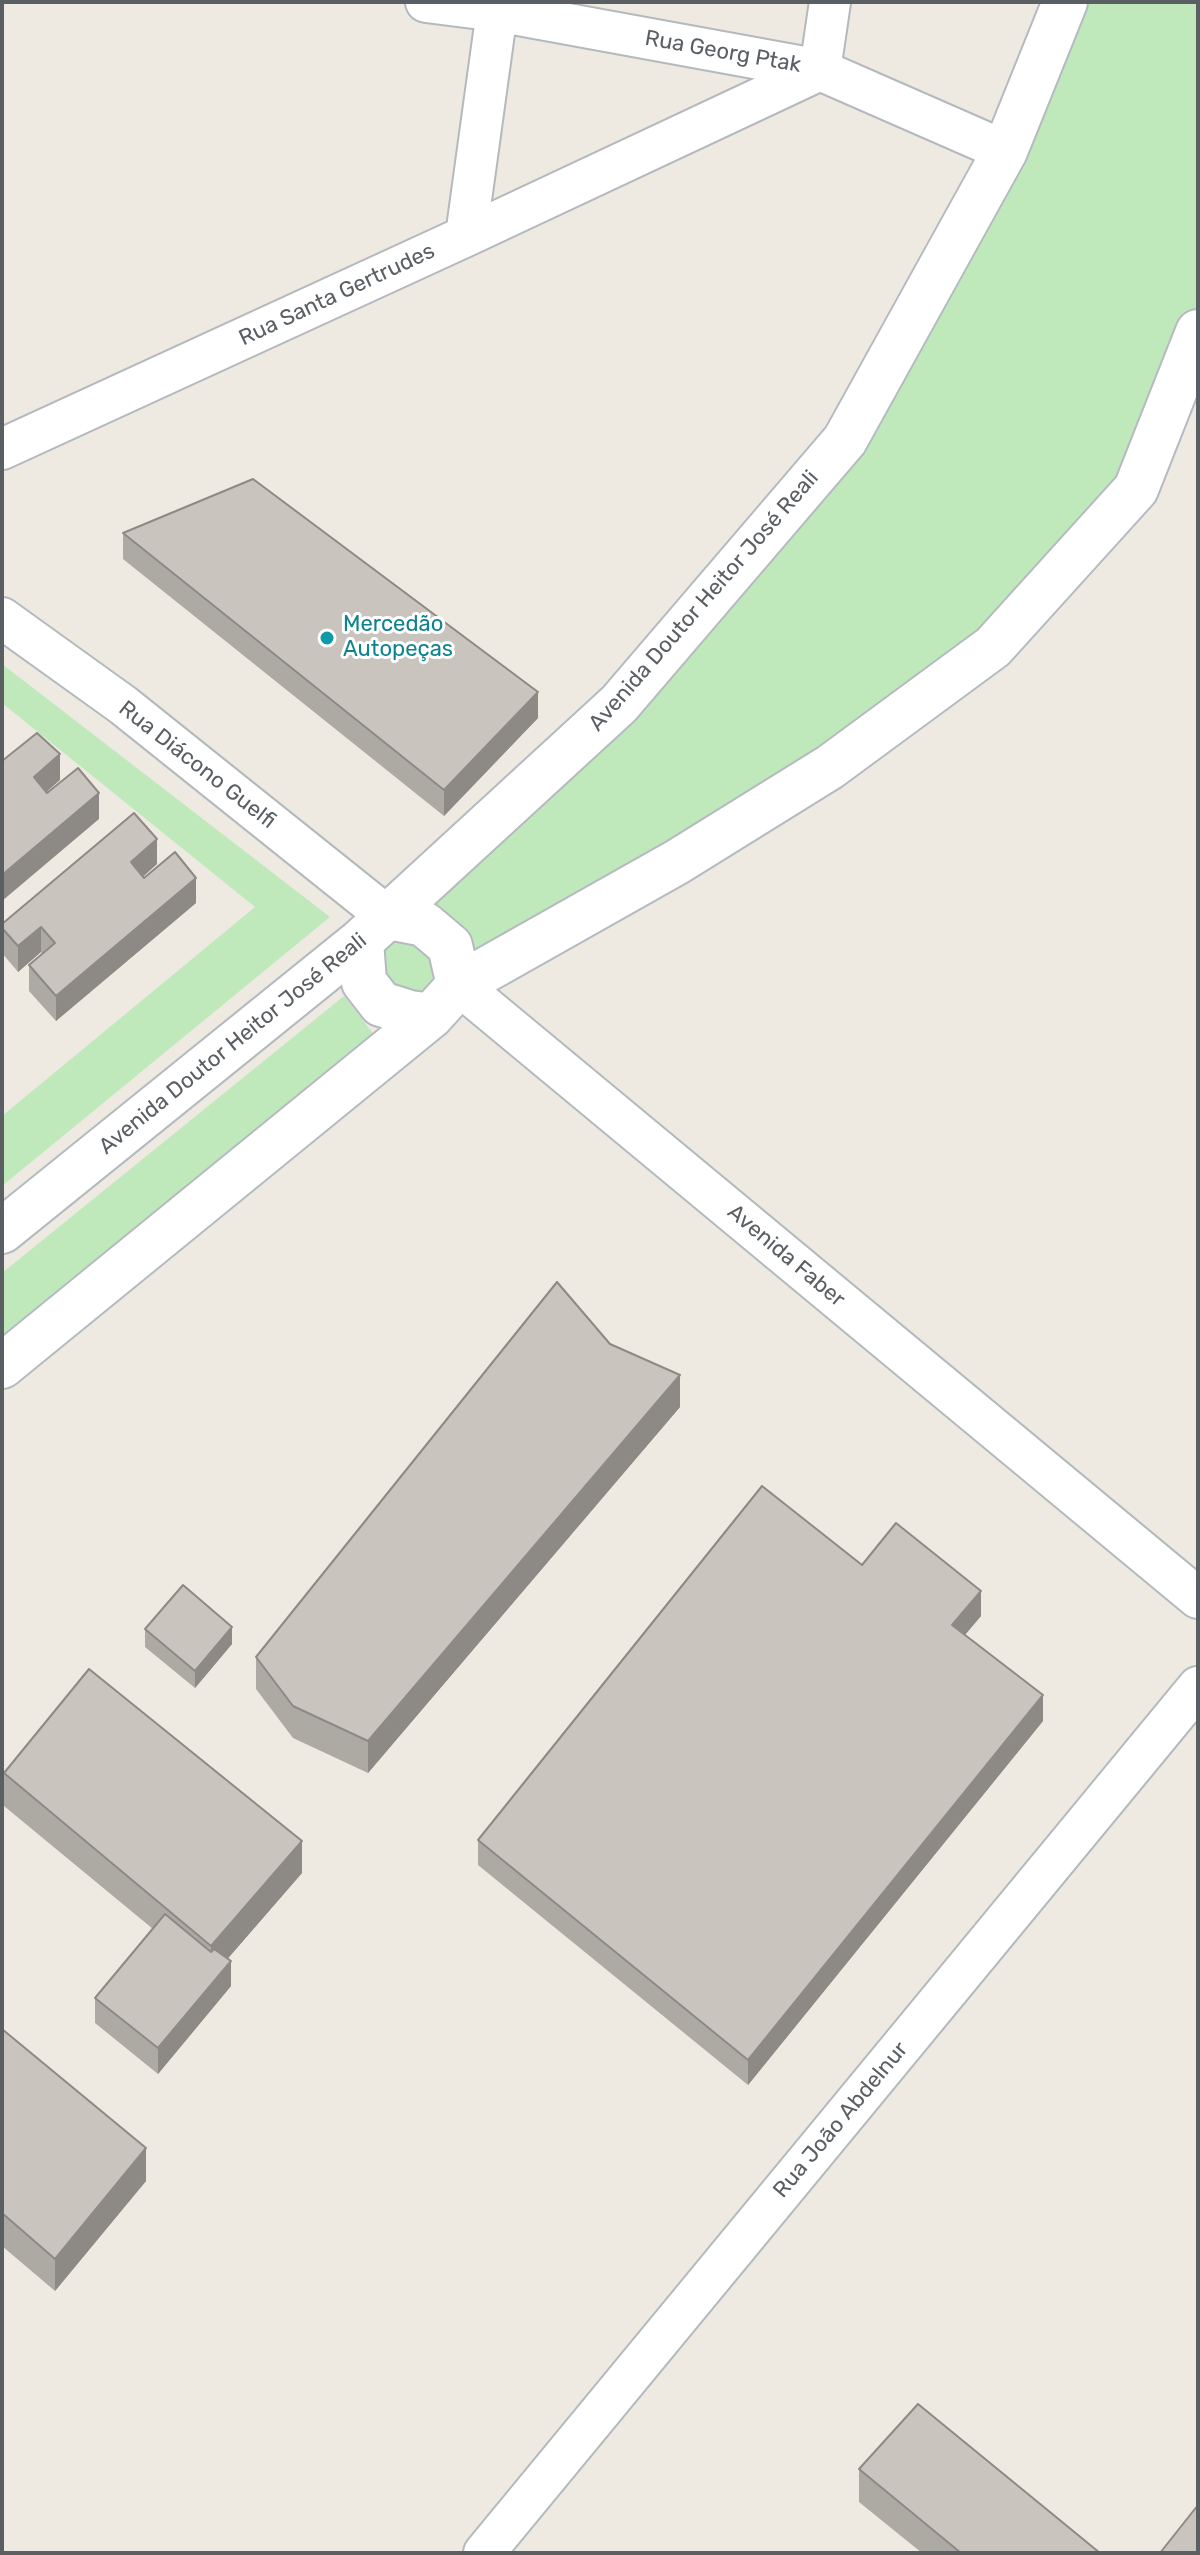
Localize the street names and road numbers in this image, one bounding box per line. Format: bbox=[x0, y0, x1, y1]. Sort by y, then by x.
street label: Rua Georg Ptak bbox=[643, 25, 803, 79]
street label: Rua Santa Gertrudes bbox=[235, 238, 439, 352]
street label: Avenida Doutor Heitor José Reali bbox=[584, 465, 824, 737]
street label: Rua Diácono Guelfi bbox=[113, 696, 281, 834]
street label: Avenida Doutor Heitor José Reali bbox=[94, 928, 372, 1160]
street label: Avenida Faber bbox=[722, 1199, 850, 1313]
street label: Rua João Abdelnur bbox=[768, 2037, 914, 2203]

